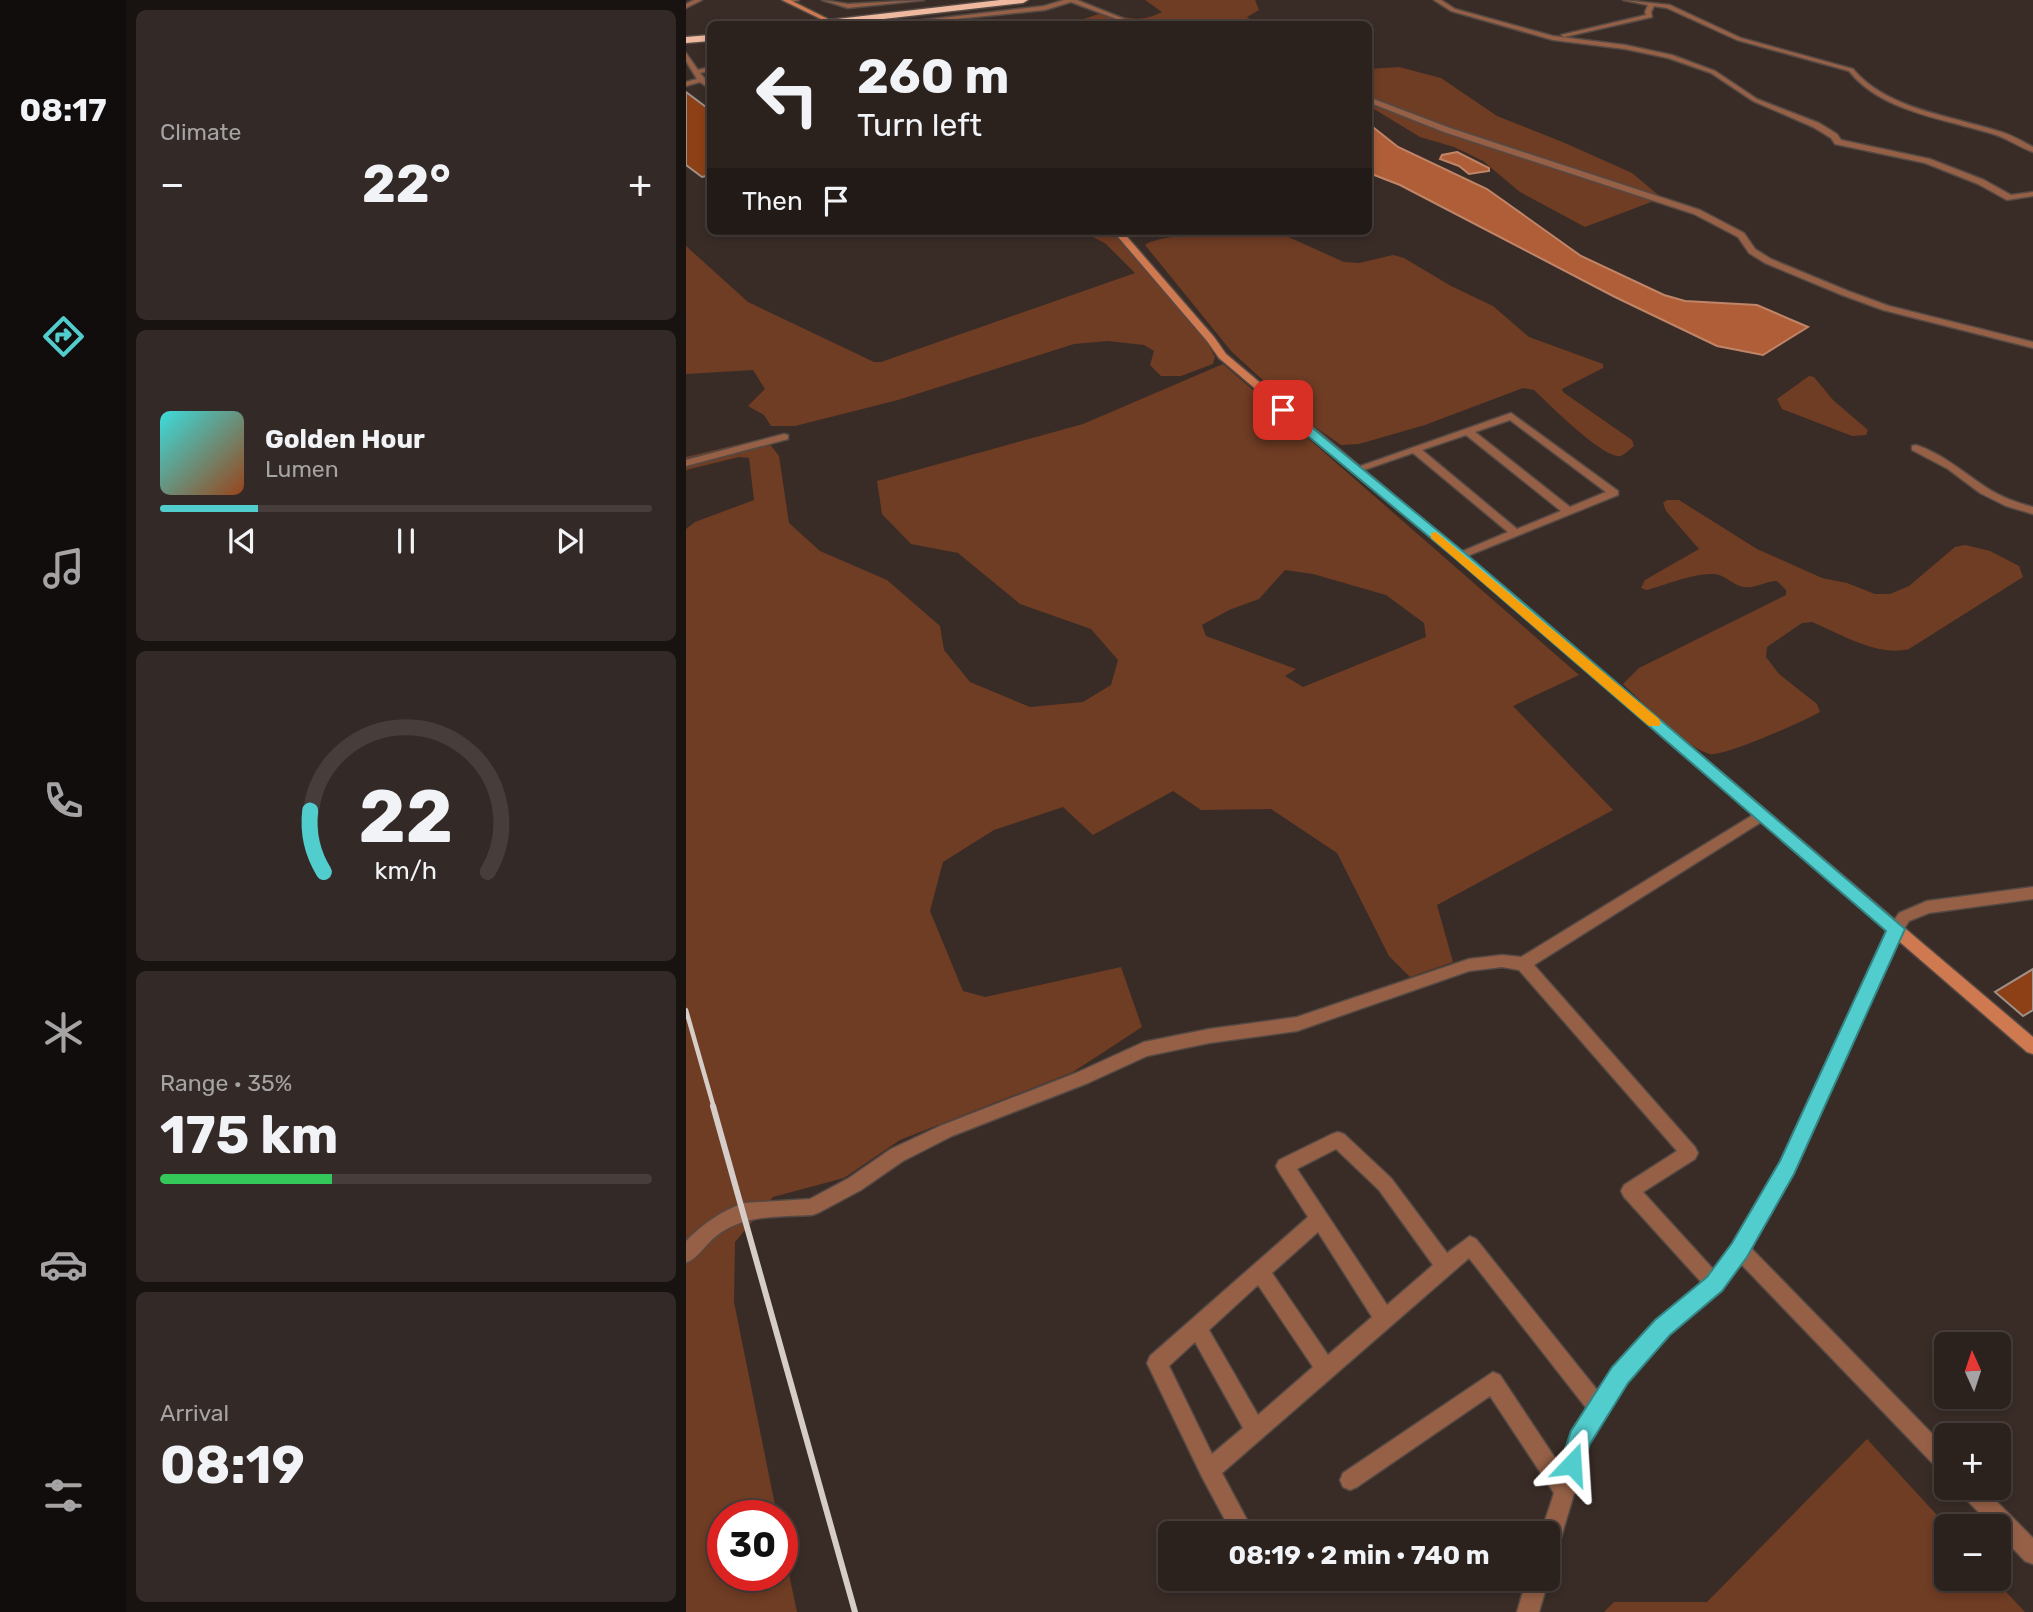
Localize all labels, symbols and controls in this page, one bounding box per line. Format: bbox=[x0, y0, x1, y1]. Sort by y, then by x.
text: 260 m bbox=[857, 47, 1009, 105]
icon: left bbox=[742, 49, 833, 140]
text: 08:17 bbox=[19, 91, 107, 129]
text: Turn left bbox=[857, 106, 982, 144]
text: Climate bbox=[160, 118, 241, 146]
text: 22° bbox=[362, 153, 451, 215]
text: − bbox=[160, 161, 185, 207]
text: + bbox=[628, 161, 652, 207]
icon: arrive bbox=[817, 182, 855, 220]
text: Then bbox=[742, 186, 803, 217]
icon: directions bbox=[39, 312, 88, 361]
pin bbox=[1253, 380, 1313, 440]
icon: arrive bbox=[1264, 391, 1302, 429]
text: Golden Hour bbox=[265, 424, 425, 455]
text: Lumen bbox=[265, 455, 339, 483]
icon: previous bbox=[223, 522, 261, 560]
icon: pause bbox=[387, 522, 425, 560]
icon: next bbox=[551, 522, 589, 560]
icon: music bbox=[39, 544, 88, 593]
text: 22 bbox=[359, 774, 453, 860]
icon: phone bbox=[39, 776, 88, 825]
text: km/h bbox=[375, 856, 437, 885]
icon: climate bbox=[39, 1008, 88, 1057]
text: Range · 35% bbox=[160, 1069, 292, 1097]
text: 175 km bbox=[160, 1104, 338, 1166]
icon: car bbox=[39, 1240, 88, 1289]
north arrow bbox=[1934, 1332, 2011, 1409]
map controls bbox=[1934, 1332, 2011, 1591]
text: Arrival bbox=[160, 1399, 229, 1427]
button: + bbox=[1934, 1423, 2011, 1500]
position arrow bbox=[1535, 1427, 1609, 1501]
text: 08:19 bbox=[160, 1434, 305, 1496]
icon: filters bbox=[39, 1471, 88, 1520]
speed limit sign: 30 bbox=[707, 1500, 798, 1591]
button: − bbox=[1934, 1514, 2011, 1591]
text: 08:19 · 2 min · 740 m bbox=[1228, 1540, 1490, 1571]

